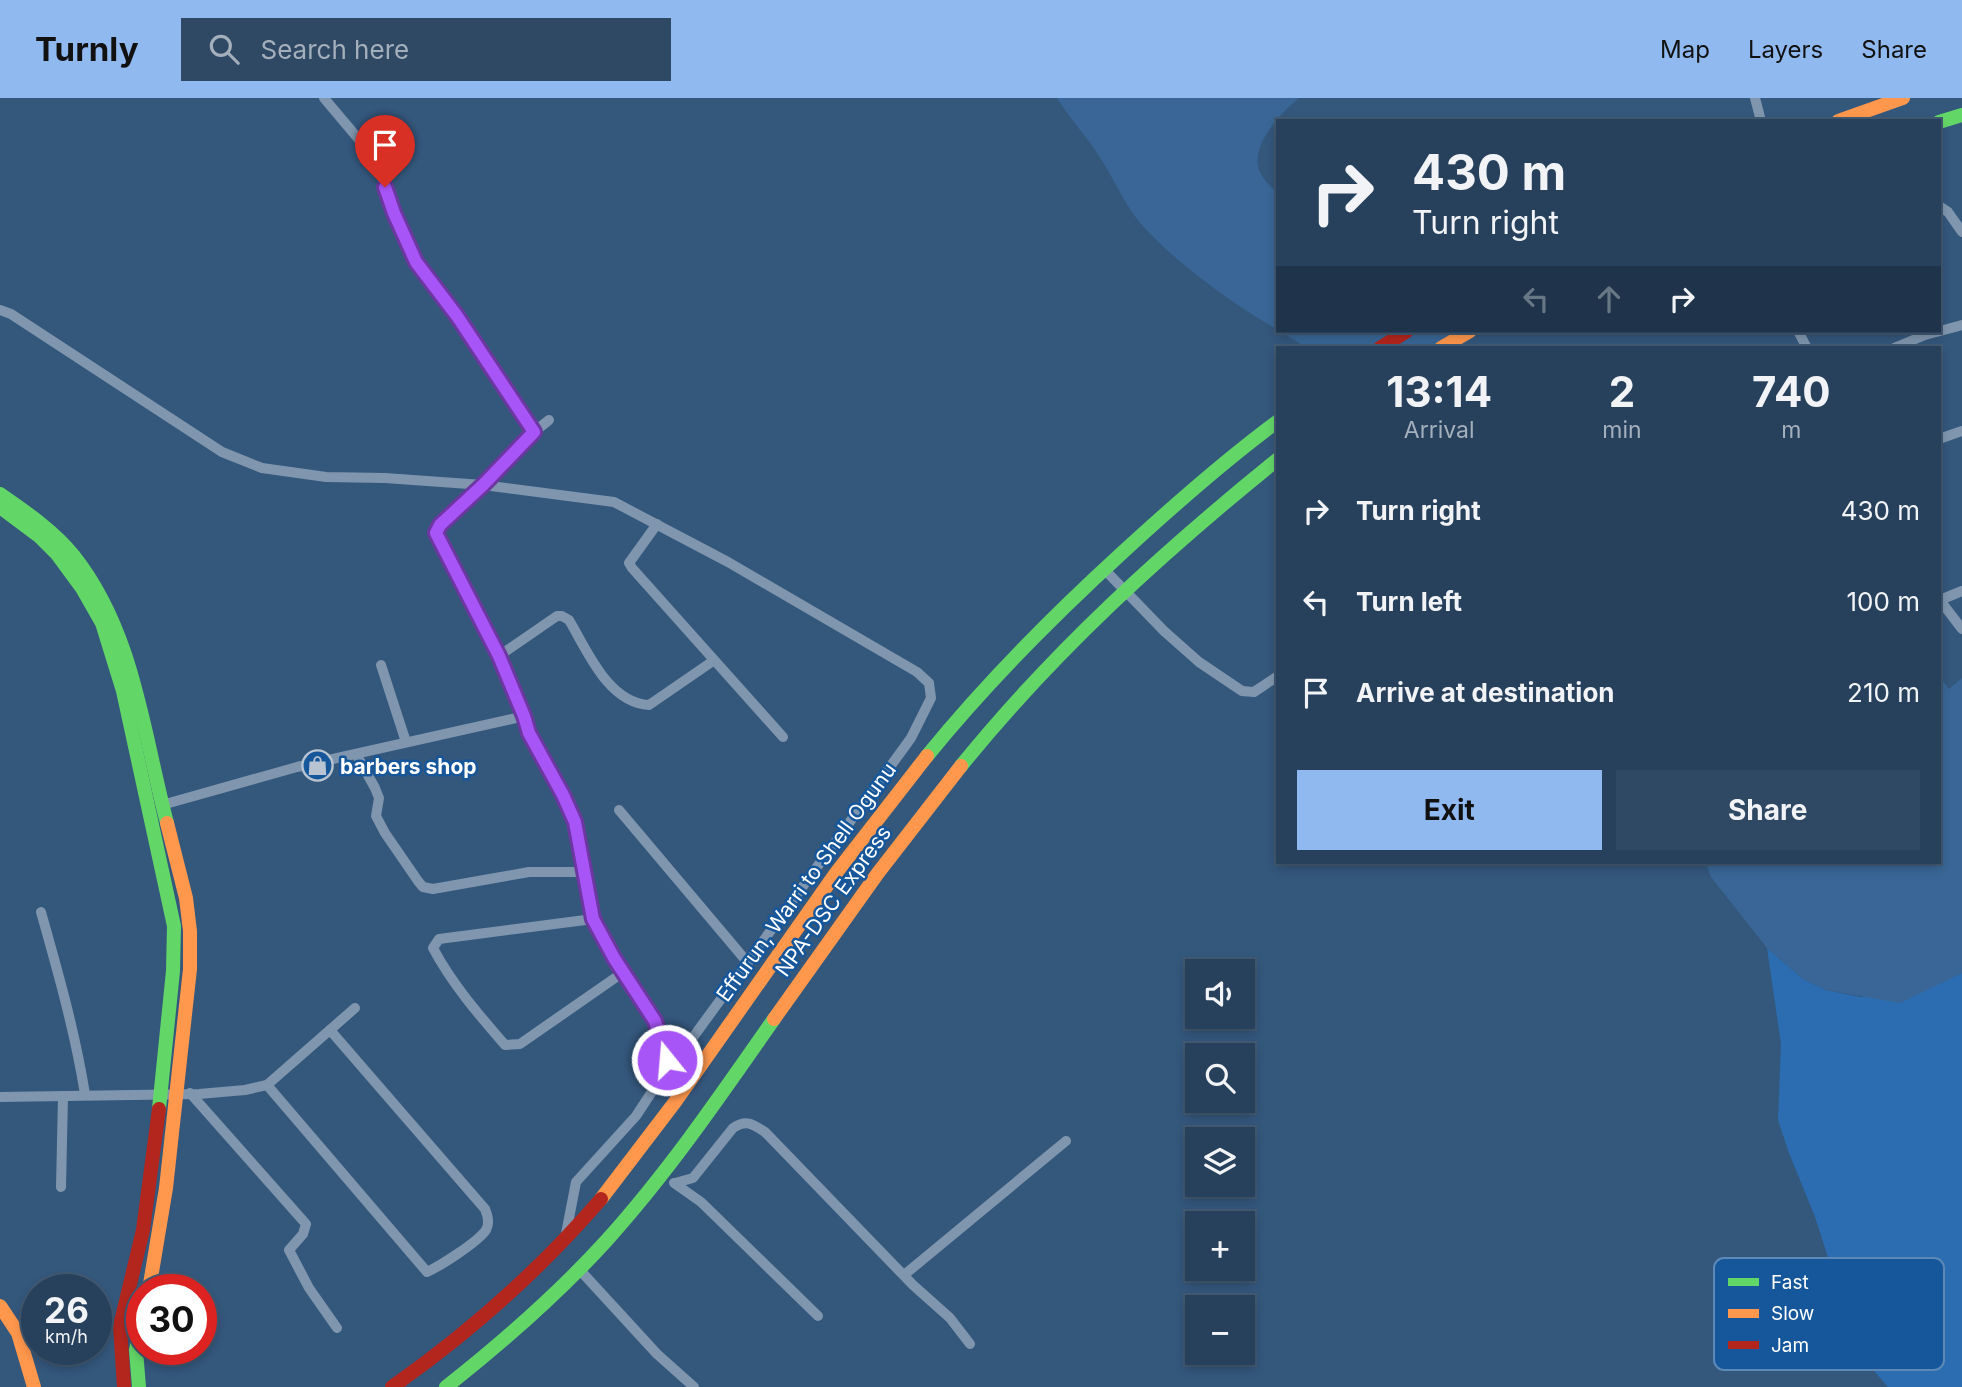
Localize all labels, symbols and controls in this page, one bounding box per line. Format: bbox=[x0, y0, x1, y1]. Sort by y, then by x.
search box bbox=[181, 18, 671, 81]
text: Turnly bbox=[35, 29, 139, 69]
icon: search bbox=[205, 30, 243, 68]
text: Search here bbox=[261, 34, 409, 65]
text: Map bbox=[1660, 35, 1710, 64]
text: Layers bbox=[1748, 35, 1823, 64]
text: Share bbox=[1861, 35, 1927, 64]
pin bbox=[355, 115, 415, 187]
icon: arrive bbox=[366, 126, 404, 164]
text: 430 m bbox=[1412, 143, 1566, 202]
icon: right bbox=[1297, 147, 1388, 238]
text: Turn right bbox=[1412, 203, 1559, 242]
icon: left bbox=[1517, 280, 1555, 318]
icon: ahead bbox=[1590, 280, 1628, 318]
icon: right bbox=[1663, 280, 1701, 318]
text: 13:14 bbox=[1386, 366, 1492, 417]
text: 2 bbox=[1609, 366, 1635, 417]
text: 740 bbox=[1752, 366, 1831, 417]
text: Arrival bbox=[1404, 416, 1475, 444]
text: min bbox=[1602, 416, 1642, 444]
text: m bbox=[1781, 416, 1801, 444]
icon: right bbox=[1297, 492, 1335, 530]
text: Turn right bbox=[1356, 495, 1481, 526]
text: 430 m bbox=[1841, 495, 1920, 526]
icon: left bbox=[1297, 583, 1335, 621]
text: Turn left bbox=[1356, 586, 1462, 617]
text: 100 m bbox=[1847, 586, 1920, 617]
icon: arrive bbox=[1297, 674, 1335, 712]
text: Arrive at destination bbox=[1356, 677, 1615, 708]
text: 210 m bbox=[1847, 677, 1920, 708]
shop icon: barbers shop bbox=[300, 749, 334, 783]
place label: barbers shop bbox=[340, 754, 477, 779]
street label: Effurun, Warri to Shell Ogunu bbox=[711, 758, 901, 1006]
button: Exit bbox=[1297, 770, 1602, 850]
button: Share bbox=[1616, 770, 1920, 850]
street label: NPA-DSC Express bbox=[770, 821, 896, 981]
map controls bbox=[1185, 959, 1255, 1365]
button: sound bbox=[1185, 959, 1255, 1029]
position arrow bbox=[630, 1023, 704, 1097]
button: search bbox=[1185, 1043, 1255, 1113]
button: layers bbox=[1185, 1127, 1255, 1197]
button: + bbox=[1185, 1211, 1255, 1281]
legend bbox=[1714, 1258, 1944, 1370]
text: Fast bbox=[1771, 1271, 1809, 1294]
speed limit sign: 30 bbox=[126, 1274, 217, 1365]
text: 26 bbox=[44, 1289, 89, 1331]
button: − bbox=[1185, 1295, 1255, 1365]
text: Slow bbox=[1771, 1302, 1814, 1325]
text: km/h bbox=[45, 1326, 88, 1347]
text: Jam bbox=[1771, 1334, 1809, 1357]

